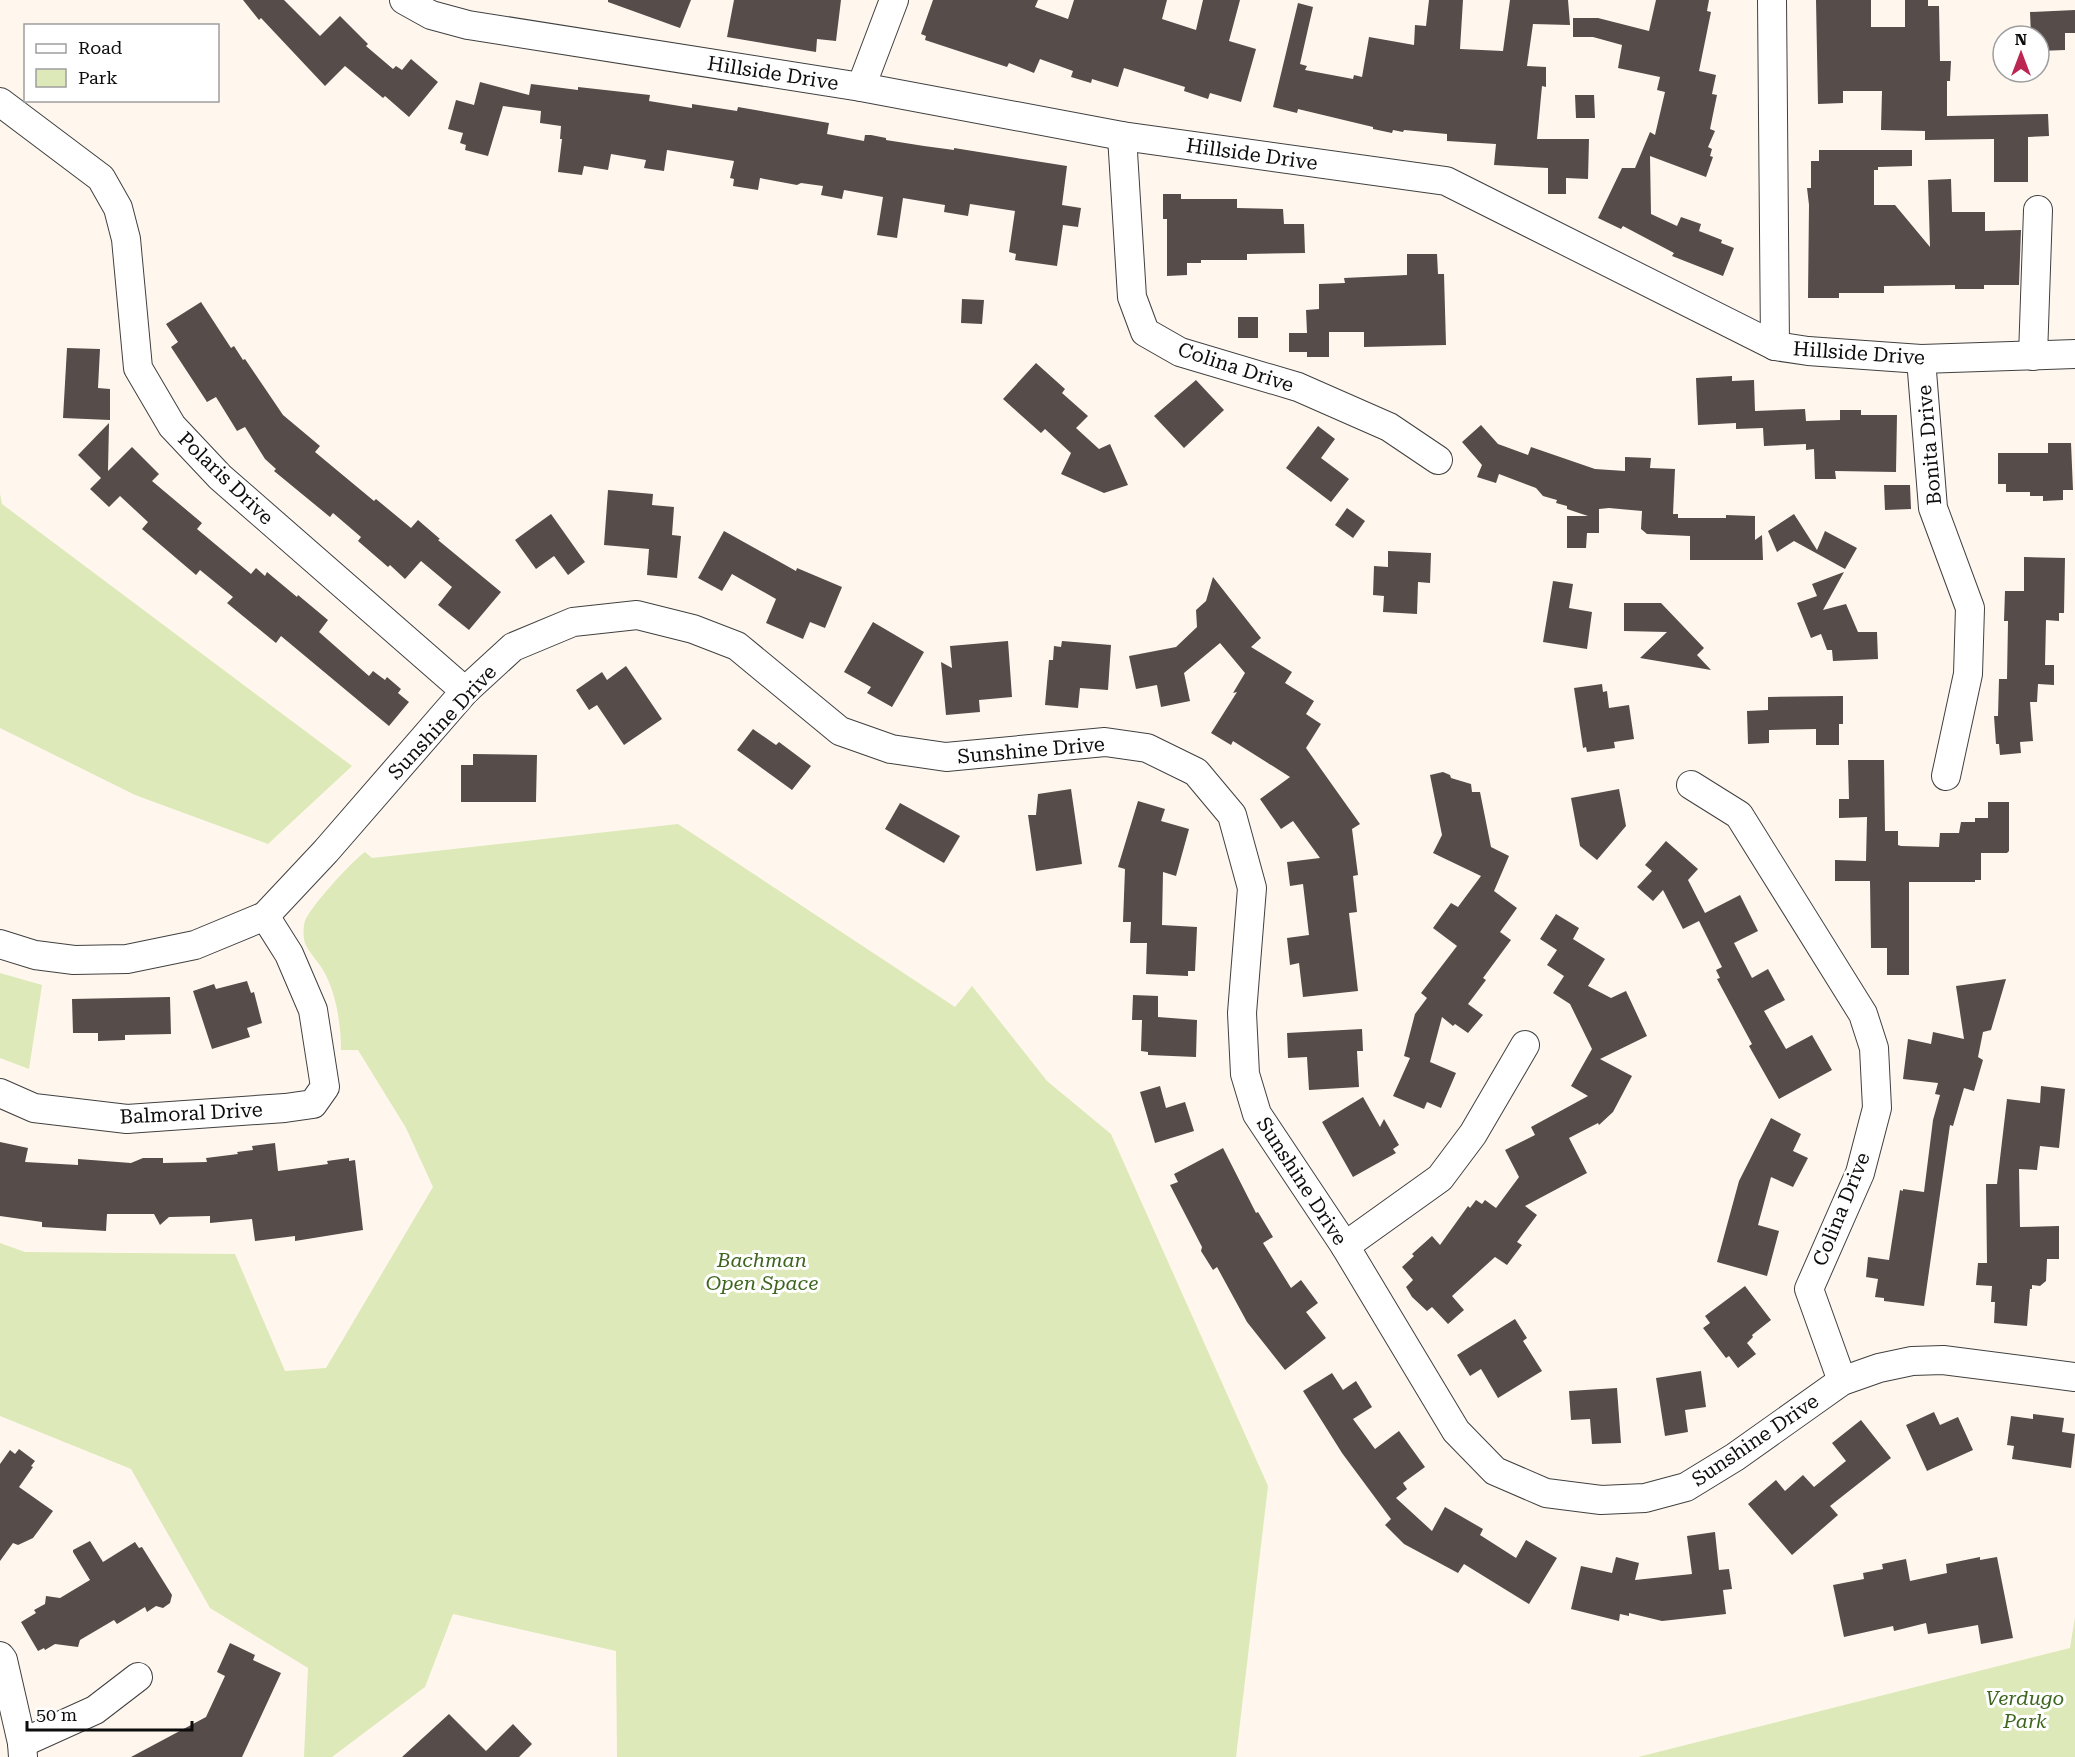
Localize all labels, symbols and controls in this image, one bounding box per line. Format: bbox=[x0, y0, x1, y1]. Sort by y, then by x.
legend bbox=[24, 24, 219, 102]
north arrow bbox=[1991, 24, 2051, 84]
text: N bbox=[2015, 30, 2027, 49]
text: Road bbox=[78, 37, 123, 58]
street label: Hillside Drive bbox=[706, 51, 840, 95]
text: Park bbox=[78, 67, 118, 88]
street label: Hillside Drive bbox=[1185, 133, 1319, 175]
street label: Hillside Drive bbox=[1792, 336, 1926, 370]
street label: Colina Drive bbox=[1175, 337, 1297, 397]
street label: Bonita Drive bbox=[1912, 384, 1946, 506]
street label: Polaris Drive bbox=[173, 427, 279, 529]
street label: Sunshine Drive bbox=[383, 660, 501, 784]
street label: Sunshine Drive bbox=[956, 732, 1106, 768]
street label: Balmoral Drive bbox=[119, 1097, 263, 1129]
street label: Sunshine Drive bbox=[1252, 1112, 1352, 1250]
street label: Colina Drive bbox=[1807, 1149, 1875, 1269]
park label: Bachman Open Space bbox=[706, 1248, 818, 1295]
street label: Sunshine Drive bbox=[1687, 1389, 1823, 1491]
park label: Verdugo Park bbox=[1986, 1686, 2064, 1733]
scale bar bbox=[27, 1694, 192, 1732]
text: 50 m bbox=[36, 1704, 77, 1725]

